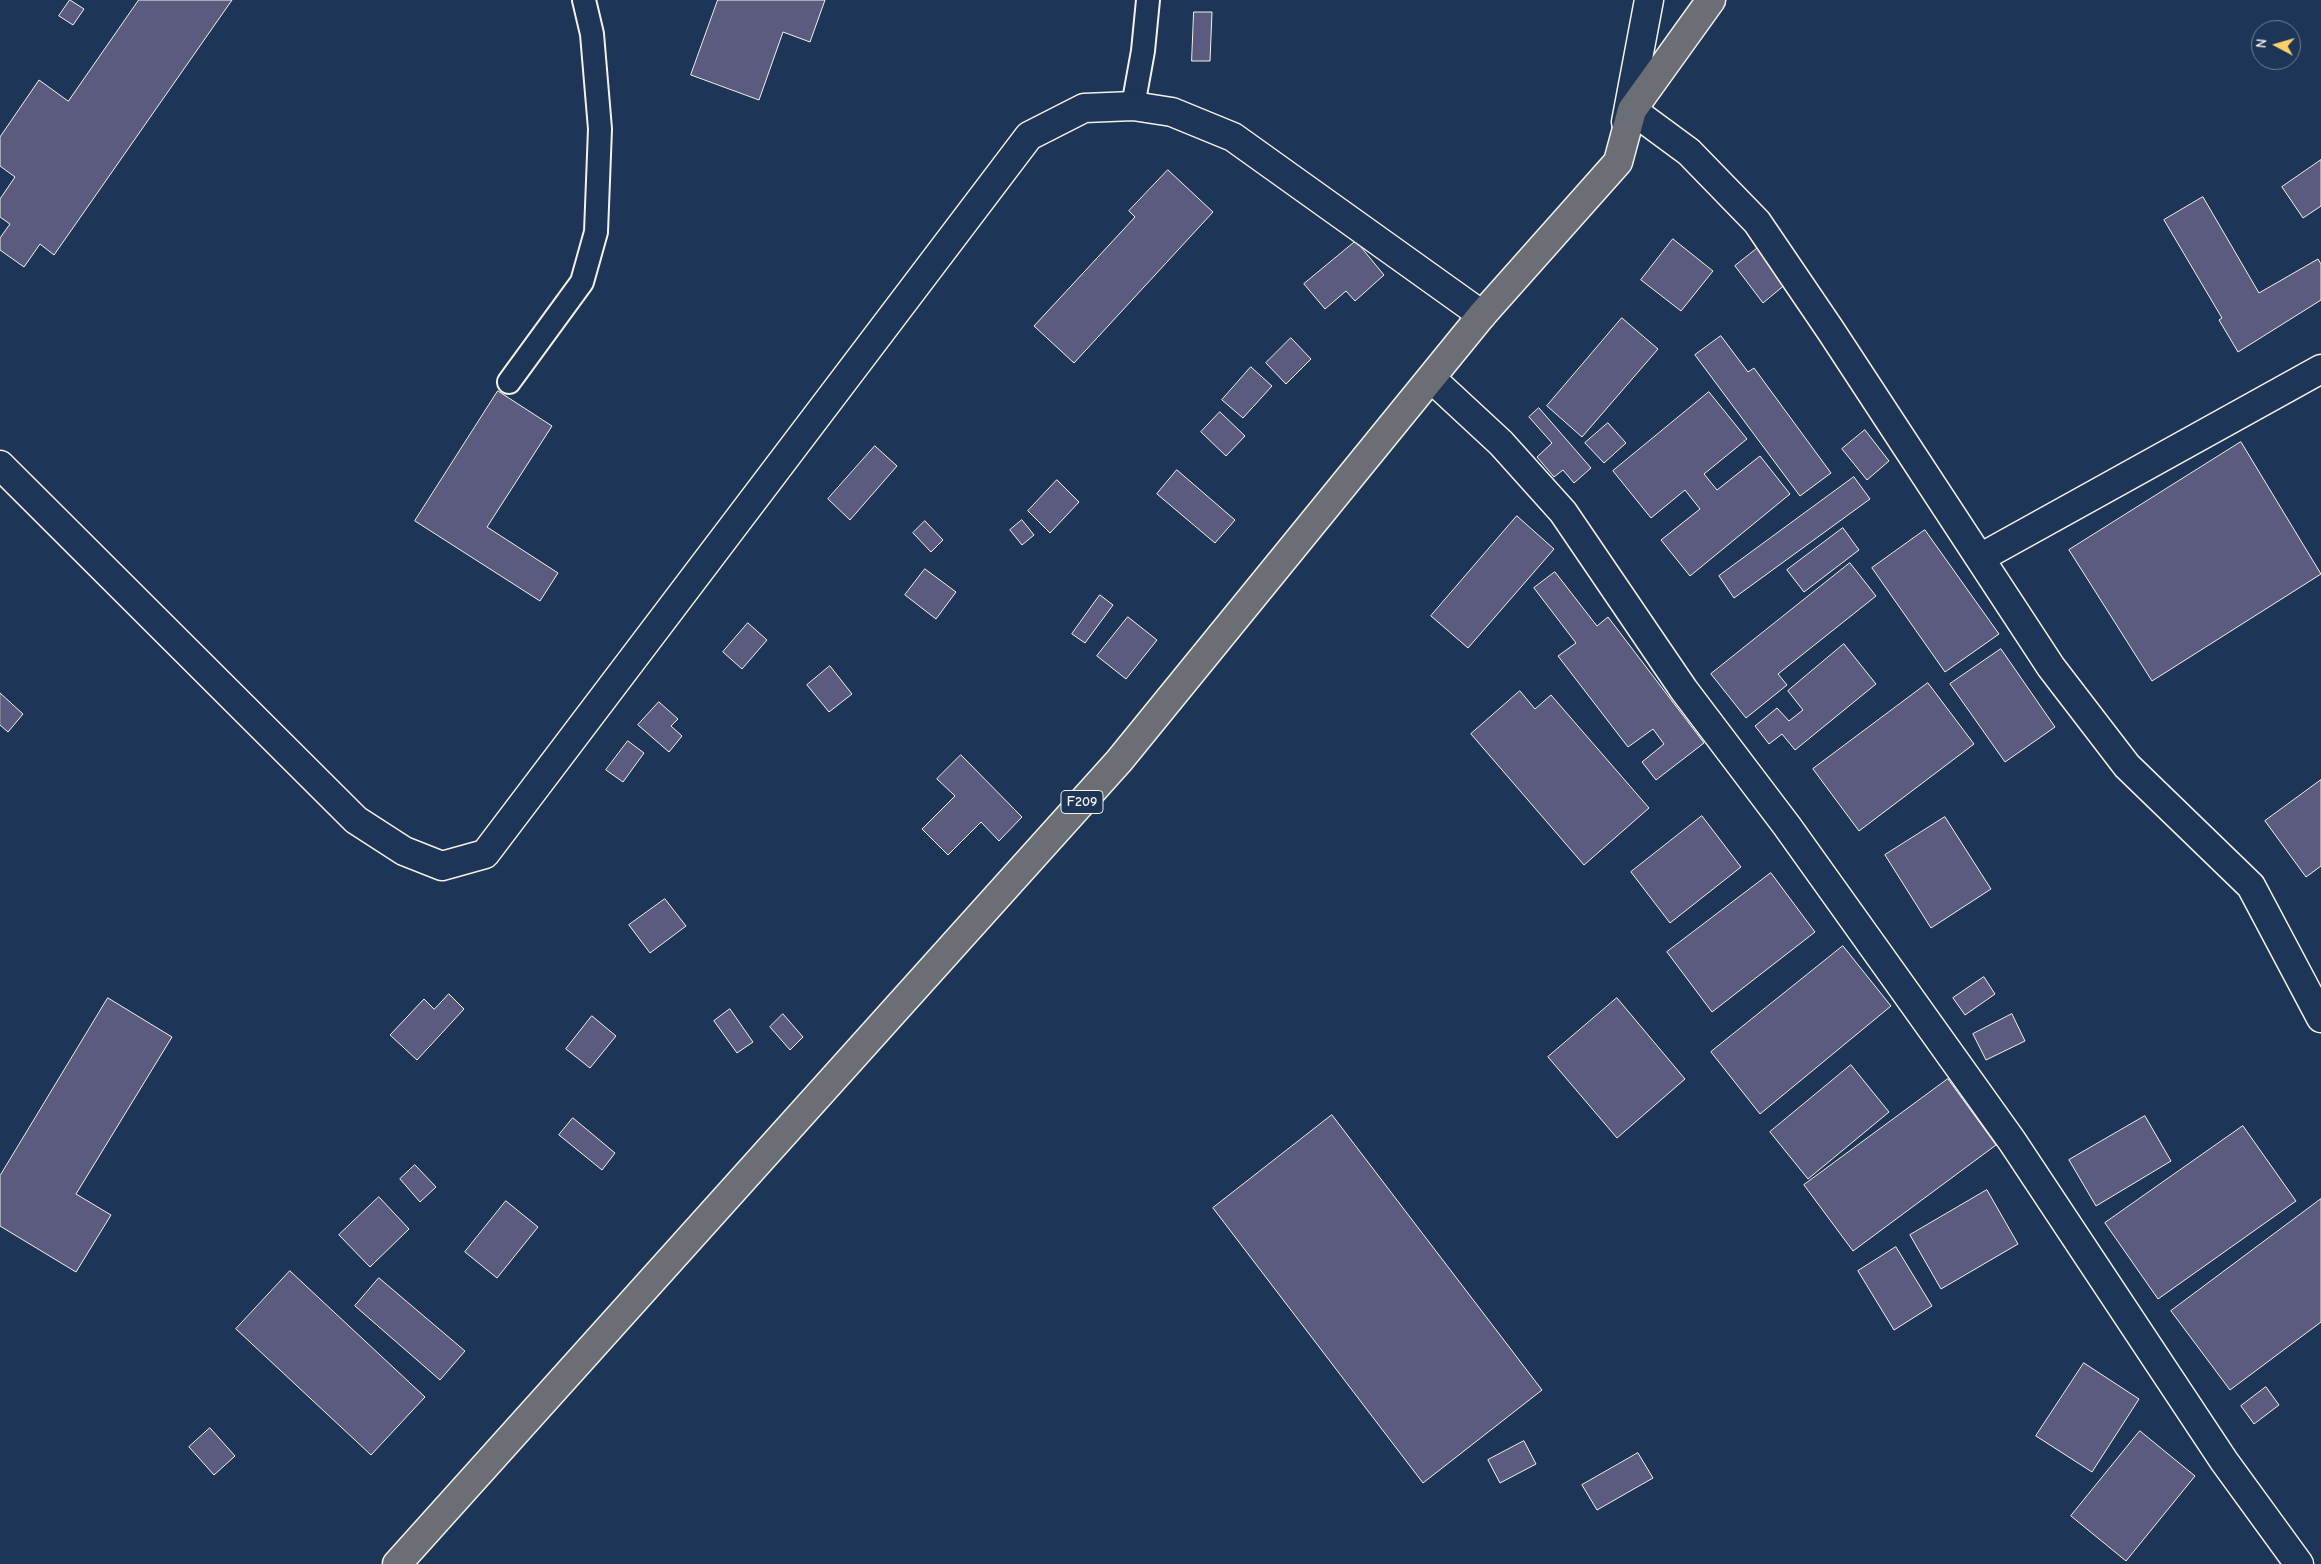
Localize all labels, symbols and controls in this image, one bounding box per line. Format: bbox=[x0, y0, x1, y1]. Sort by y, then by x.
north arrow bbox=[2251, 20, 2301, 70]
text: N bbox=[2253, 38, 2271, 49]
road number: F209 bbox=[1061, 790, 1103, 814]

